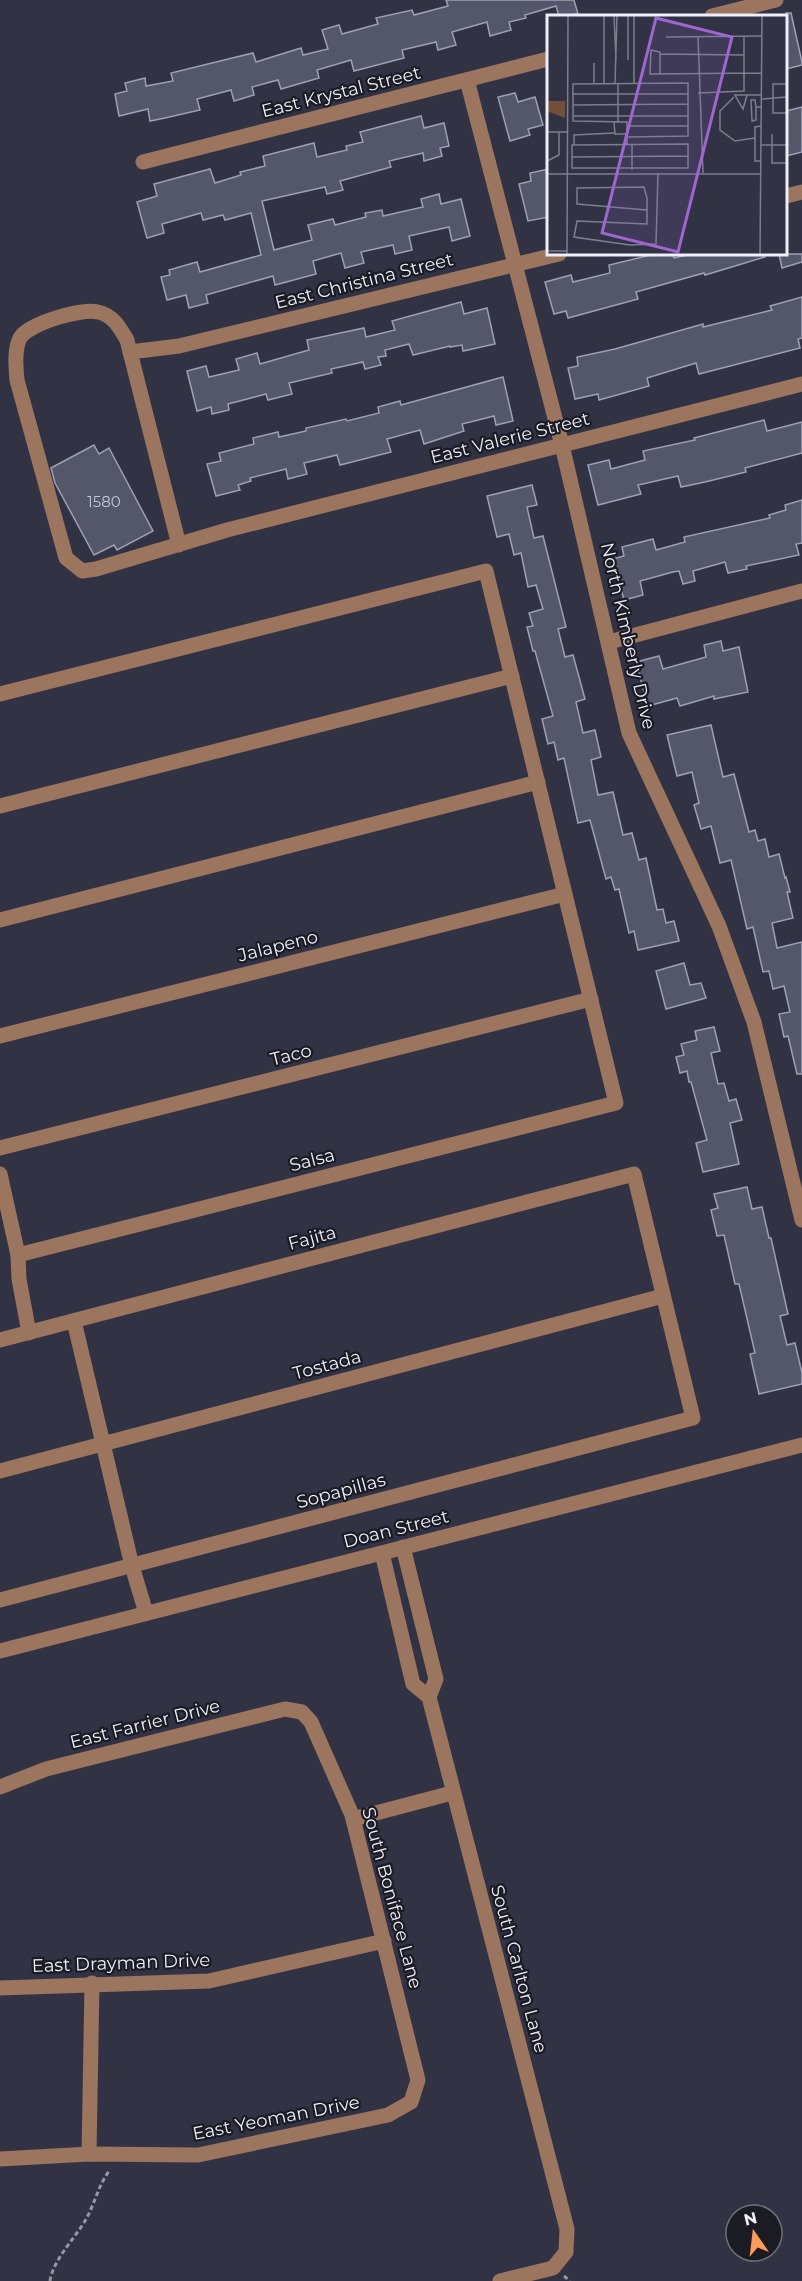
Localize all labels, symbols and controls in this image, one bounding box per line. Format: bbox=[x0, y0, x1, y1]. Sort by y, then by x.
inset map bbox=[547, 15, 787, 255]
street label: East Krystal Street bbox=[259, 62, 423, 122]
street label: East Christina Street bbox=[273, 248, 455, 314]
street label: East Valerie Street bbox=[428, 408, 592, 468]
house number: 1580 bbox=[87, 492, 121, 511]
street label: North Kimberly Drive bbox=[596, 541, 660, 732]
street label: Jalapeno bbox=[235, 925, 320, 967]
street label: Taco bbox=[268, 1039, 314, 1071]
street label: Salsa bbox=[287, 1144, 337, 1176]
street label: Fajita bbox=[286, 1221, 338, 1255]
street label: Tostada bbox=[290, 1345, 364, 1385]
street label: Sopapillas bbox=[294, 1469, 388, 1513]
street label: Doan Street bbox=[341, 1505, 451, 1553]
street label: East Farrier Drive bbox=[68, 1695, 222, 1753]
street label: South Boniface Lane bbox=[357, 1805, 427, 1991]
street label: South Carlton Lane bbox=[486, 1883, 552, 2056]
street label: East Drayman Drive bbox=[31, 1949, 211, 1977]
street label: East Yeoman Drive bbox=[191, 2091, 361, 2145]
north arrow bbox=[724, 2203, 784, 2263]
text: N bbox=[742, 2208, 759, 2230]

